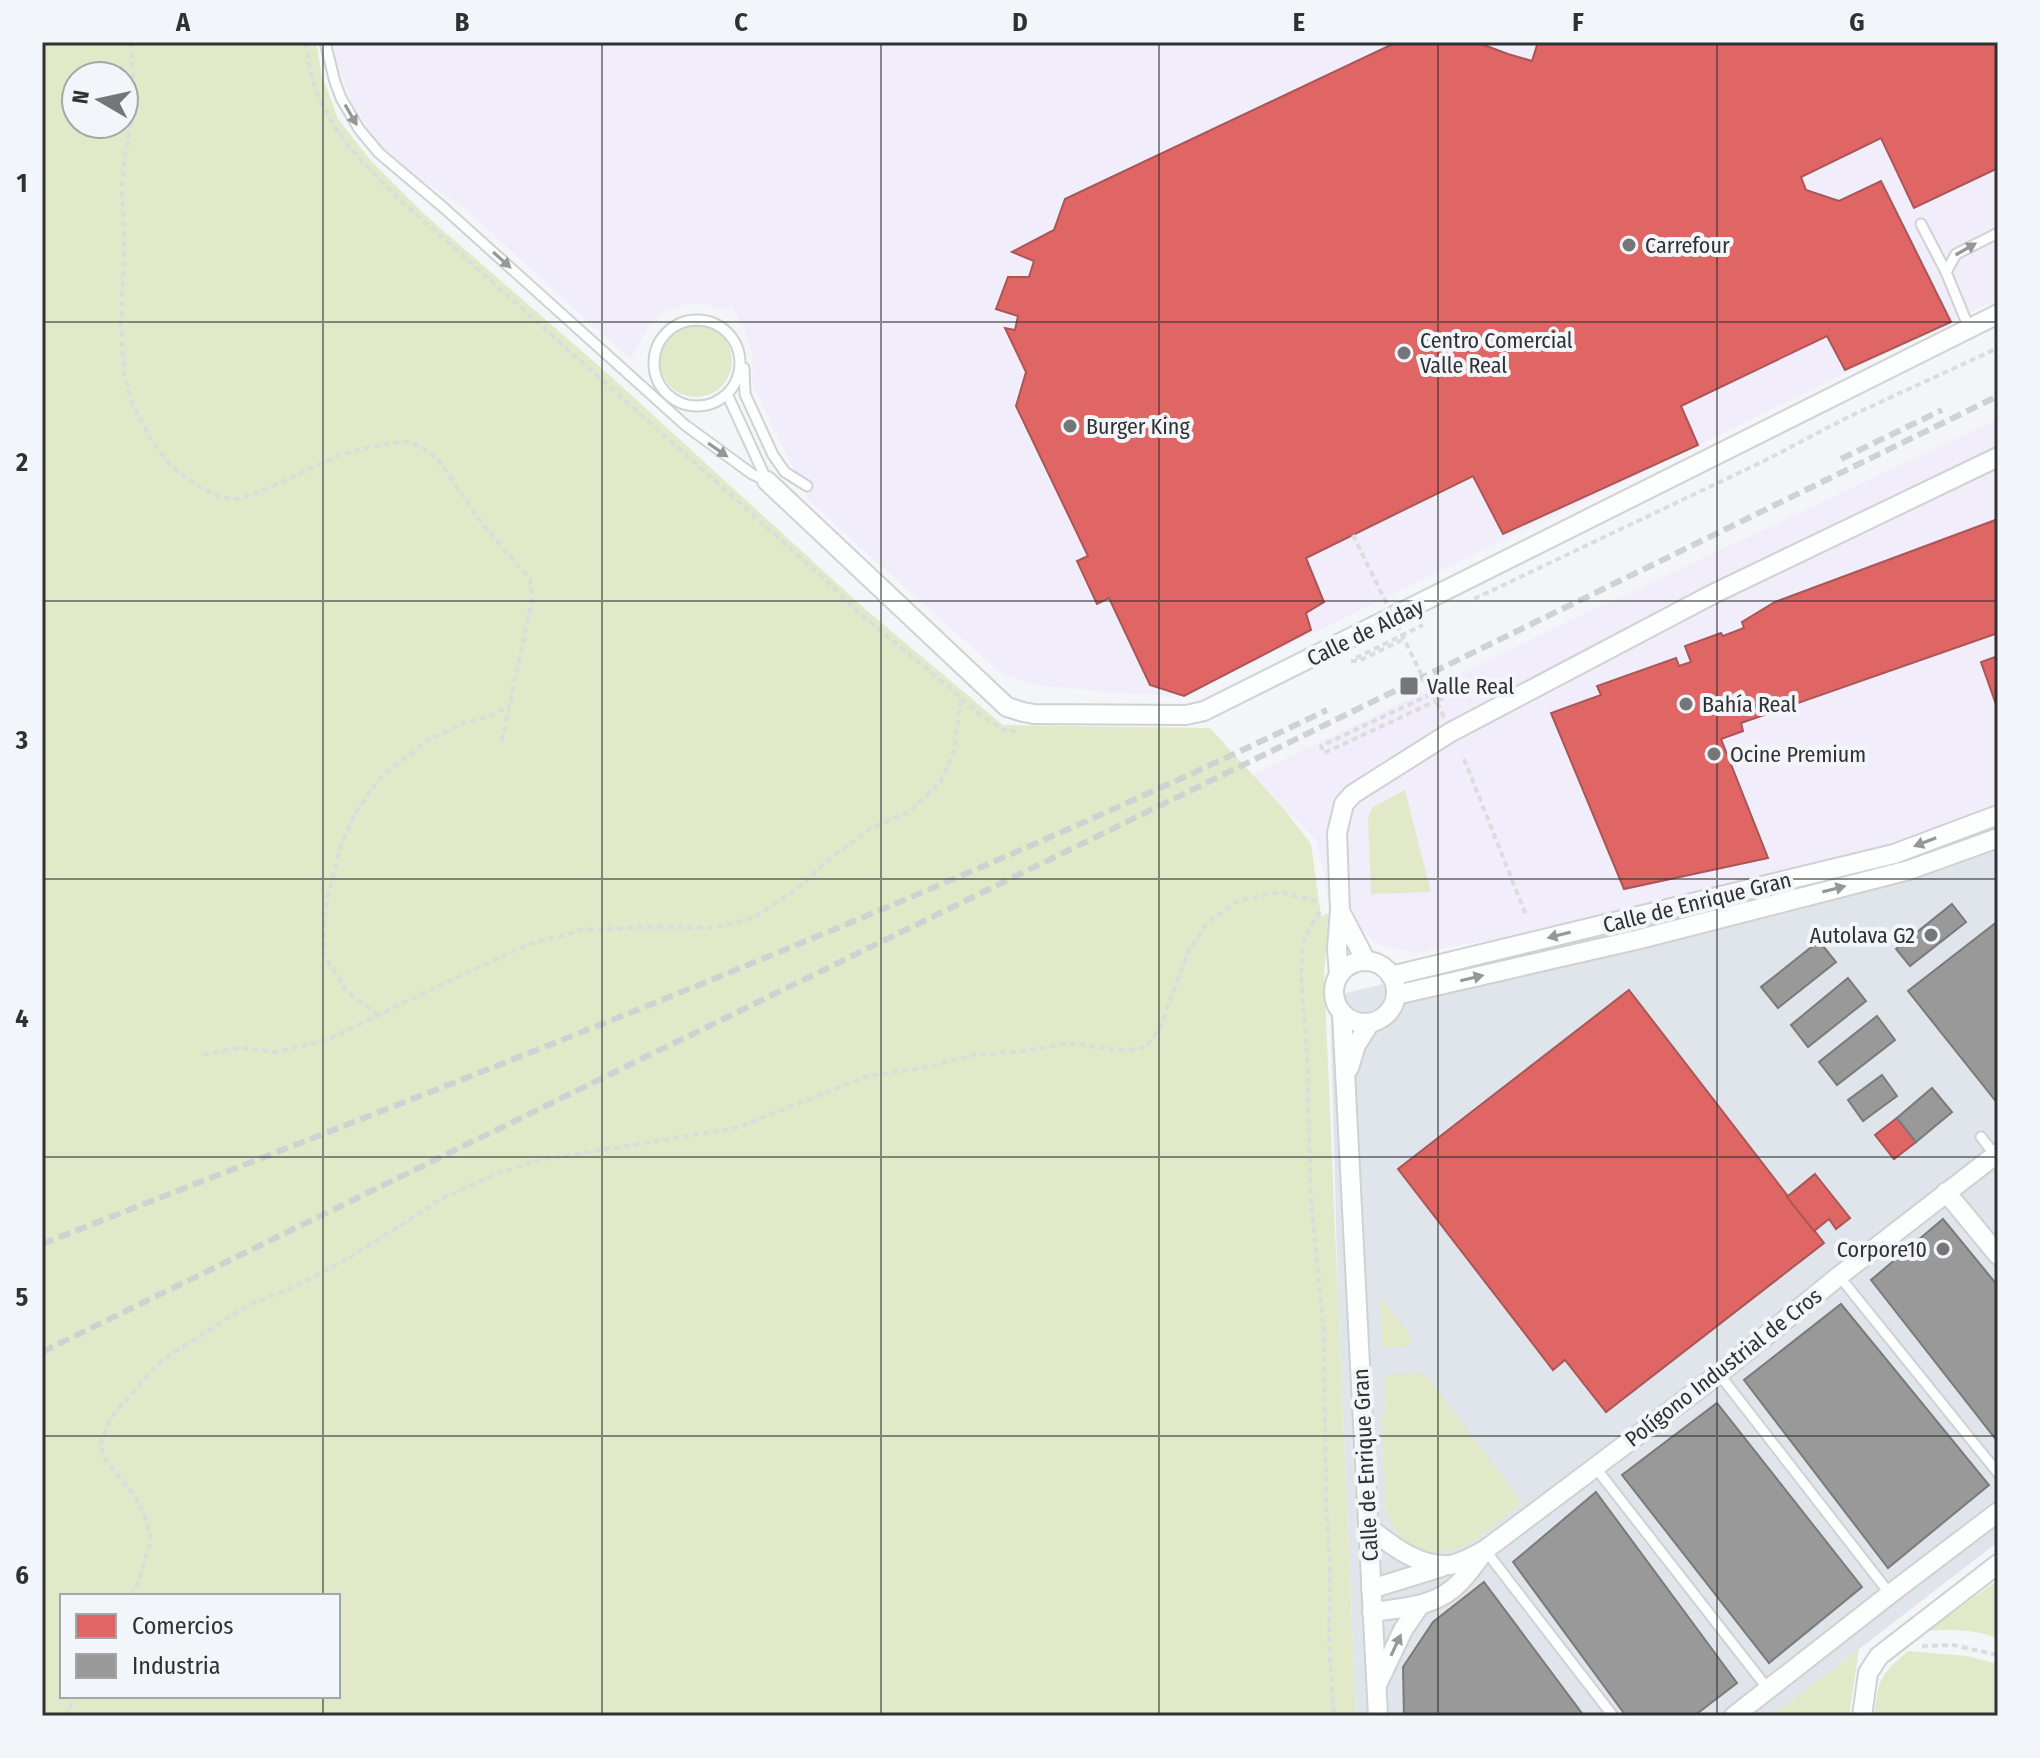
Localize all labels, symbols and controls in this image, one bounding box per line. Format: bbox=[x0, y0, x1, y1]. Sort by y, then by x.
text: A bbox=[175, 7, 191, 38]
text: B bbox=[455, 7, 470, 38]
text: C bbox=[734, 7, 748, 38]
text: D bbox=[1012, 7, 1028, 38]
text: E bbox=[1293, 7, 1305, 38]
text: F bbox=[1572, 7, 1584, 38]
text: G bbox=[1849, 7, 1865, 38]
north arrow bbox=[60, 60, 140, 140]
text: N bbox=[66, 88, 95, 106]
one-way arrow bbox=[344, 104, 358, 126]
text: 1 bbox=[17, 168, 28, 199]
place label: Carrefour bbox=[1645, 232, 1730, 259]
marker: Carrefour bbox=[1620, 236, 1638, 254]
one-way arrow bbox=[1955, 243, 1977, 257]
one-way arrow bbox=[492, 251, 511, 269]
place label: Centro Comercial Valle Real bbox=[1420, 327, 1573, 379]
marker: Centro Comercial Valle Real bbox=[1395, 344, 1413, 362]
place label: Burger King bbox=[1086, 413, 1190, 440]
marker: Burger King bbox=[1061, 417, 1079, 435]
one-way arrow bbox=[708, 442, 729, 457]
text: 2 bbox=[15, 447, 28, 478]
street label: Calle de Alday bbox=[1303, 593, 1428, 672]
place label: Valle Real bbox=[1427, 673, 1514, 700]
marker: Valle Real bbox=[1398, 675, 1420, 697]
place label: Bahía Real bbox=[1702, 691, 1797, 718]
marker: Bahía Real bbox=[1677, 695, 1695, 713]
text: 3 bbox=[15, 725, 28, 756]
place label: Ocine Premium bbox=[1730, 741, 1866, 768]
marker: Ocine Premium bbox=[1705, 745, 1723, 763]
one-way arrow bbox=[1913, 837, 1937, 849]
street label: Calle de Enrique Gran bbox=[1600, 866, 1794, 939]
one-way arrow bbox=[1821, 882, 1846, 895]
place label: Autolava G2 bbox=[1810, 922, 1915, 949]
marker: Autolava G2 bbox=[1922, 926, 1940, 944]
one-way arrow bbox=[1547, 929, 1572, 942]
one-way arrow bbox=[1460, 971, 1485, 984]
text: 4 bbox=[15, 1003, 29, 1034]
place label: Corpore10 bbox=[1837, 1236, 1927, 1263]
marker: Corpore10 bbox=[1934, 1240, 1952, 1258]
text: 5 bbox=[16, 1282, 29, 1313]
street label: Polígono Industrial de Cros bbox=[1619, 1282, 1827, 1453]
street label: Calle de Enrique Gran bbox=[1347, 1368, 1384, 1562]
text: 6 bbox=[15, 1560, 29, 1591]
legend bbox=[60, 1594, 340, 1698]
text: Comercios bbox=[132, 1612, 234, 1640]
one-way arrow bbox=[1389, 1633, 1403, 1657]
text: Industria bbox=[132, 1652, 221, 1680]

